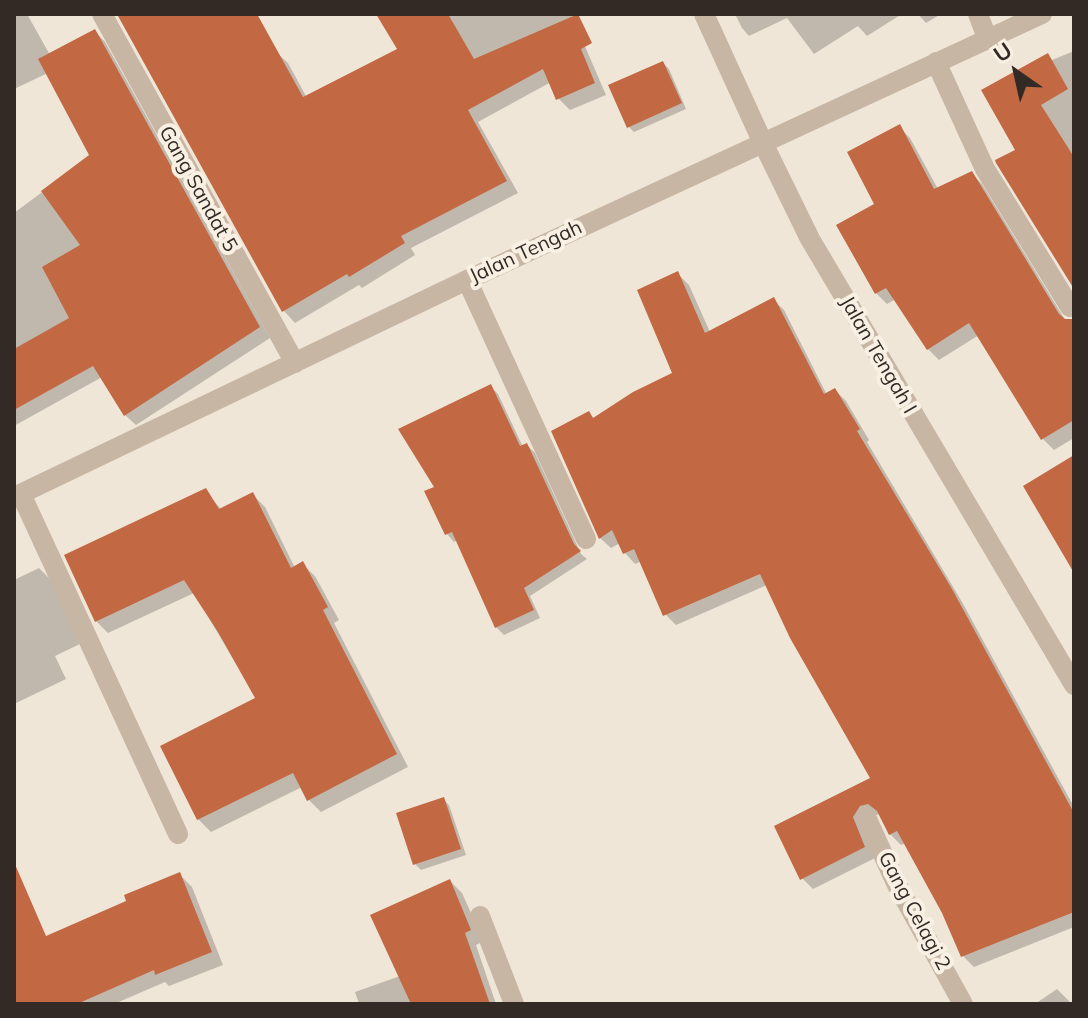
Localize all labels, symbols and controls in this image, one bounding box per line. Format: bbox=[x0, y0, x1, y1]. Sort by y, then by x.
north arrow bbox=[976, 32, 1056, 112]
text: U bbox=[988, 36, 1017, 68]
street label: Gang Sandat 5 bbox=[154, 122, 242, 256]
street label: Jalan Tengah bbox=[466, 216, 586, 288]
street label: Jalan Tengah I bbox=[835, 292, 921, 418]
street label: Gang Celagi 2 bbox=[873, 848, 955, 974]

